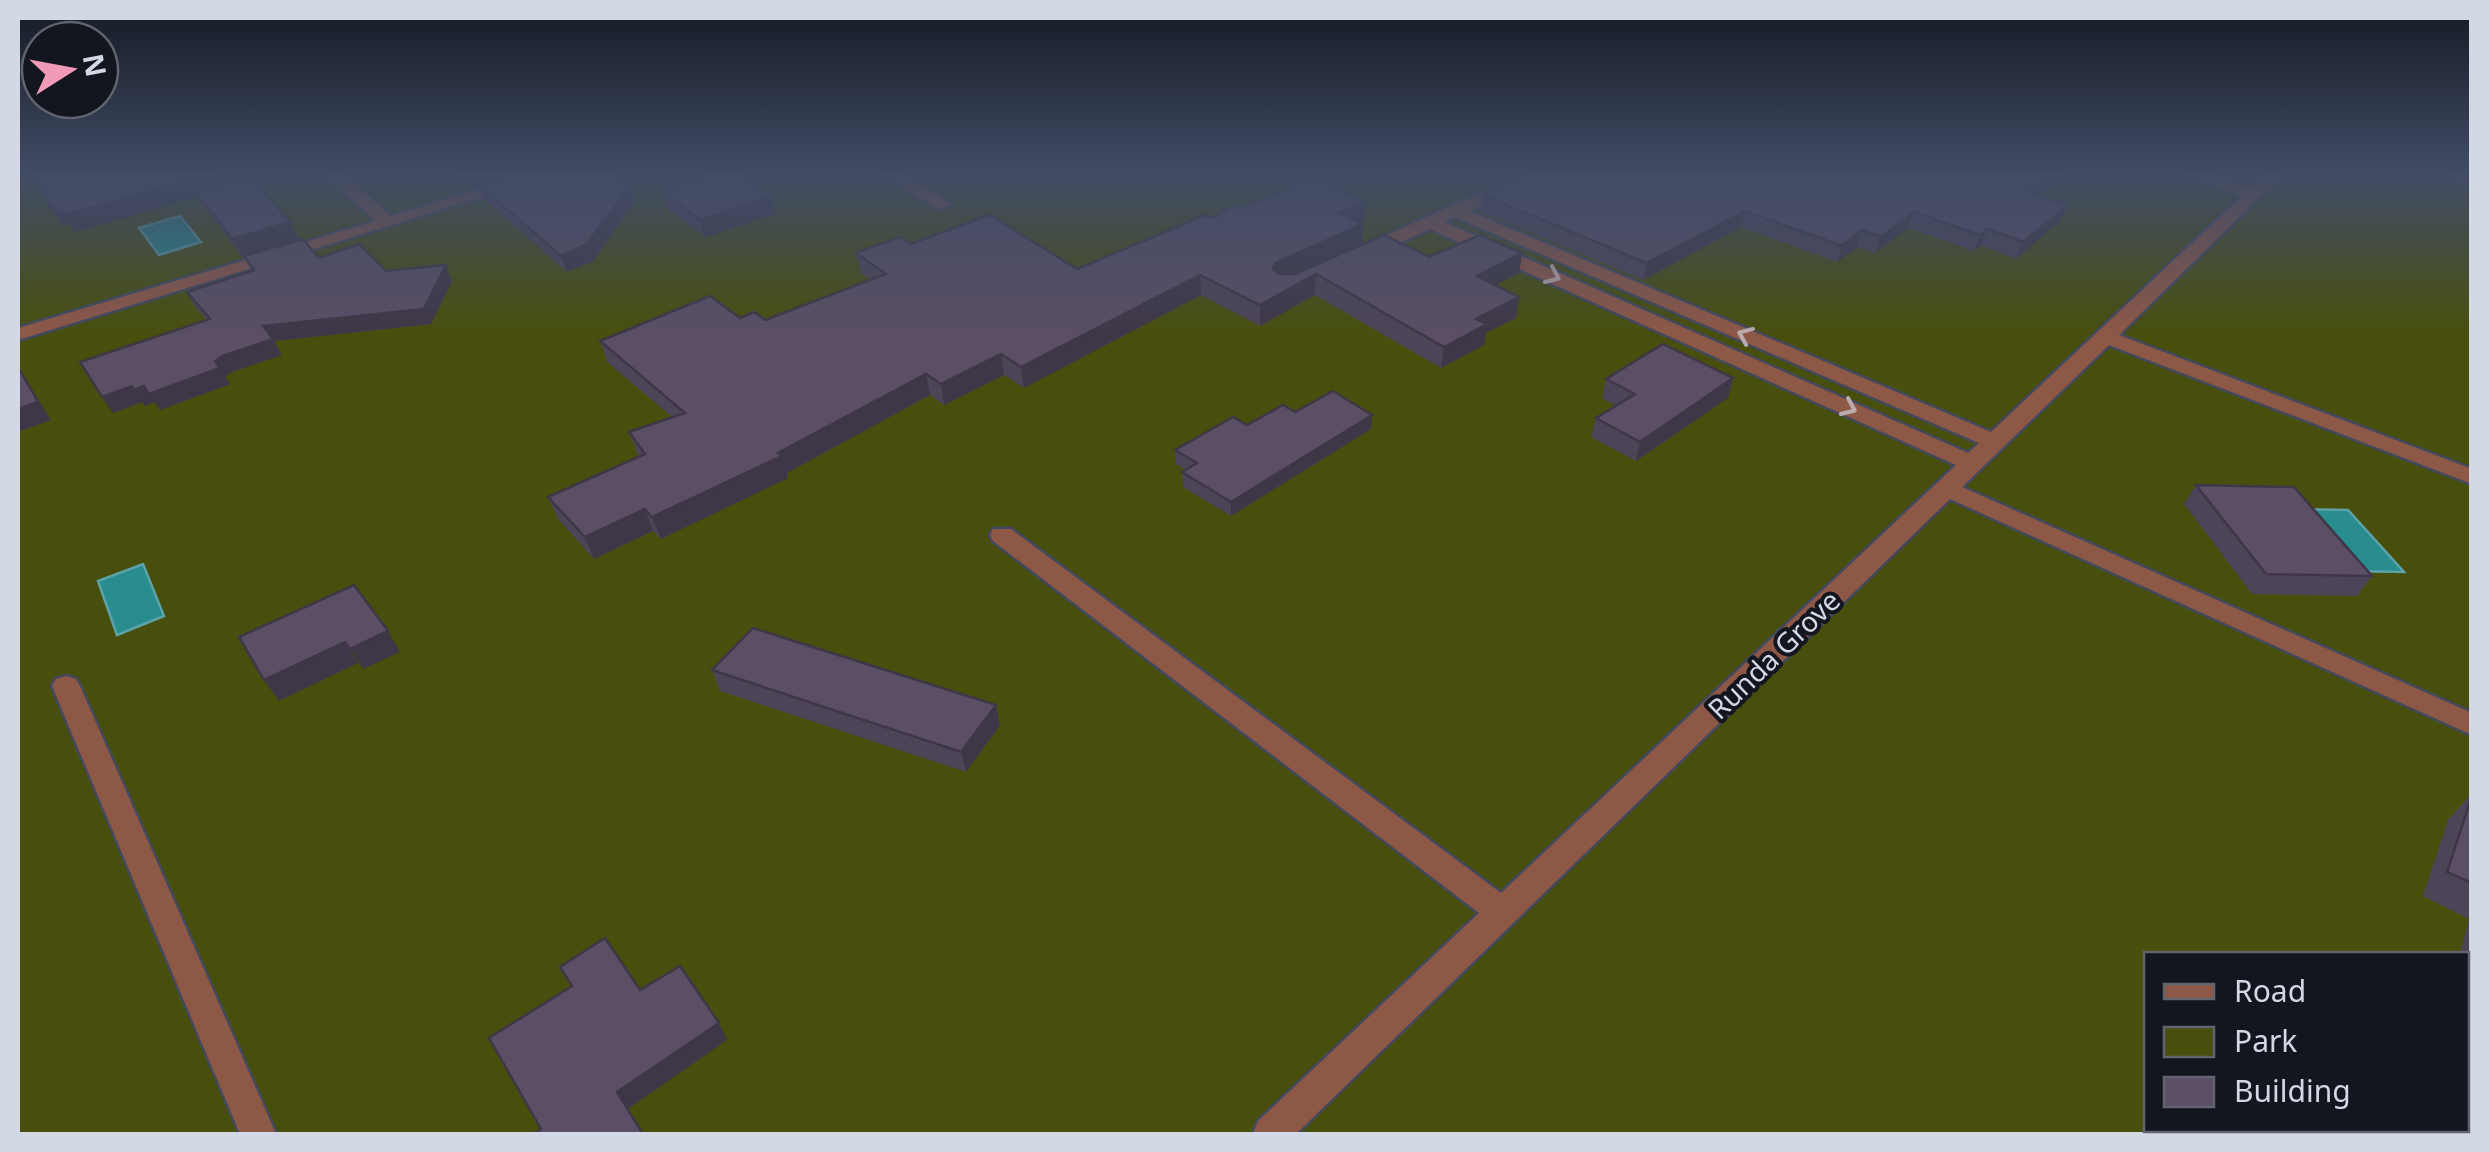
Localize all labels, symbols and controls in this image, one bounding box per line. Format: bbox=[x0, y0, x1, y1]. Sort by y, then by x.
north arrow bbox=[20, 20, 120, 120]
text: N bbox=[75, 50, 116, 80]
one-way arrow bbox=[1543, 263, 1561, 283]
one-way arrow bbox=[1737, 327, 1755, 347]
one-way arrow bbox=[1839, 396, 1857, 416]
street label: Runda Grove bbox=[1699, 582, 1848, 727]
legend bbox=[2144, 952, 2469, 1132]
text: Road bbox=[2234, 970, 2306, 1011]
text: Park bbox=[2234, 1020, 2297, 1061]
text: Building bbox=[2234, 1070, 2351, 1111]

